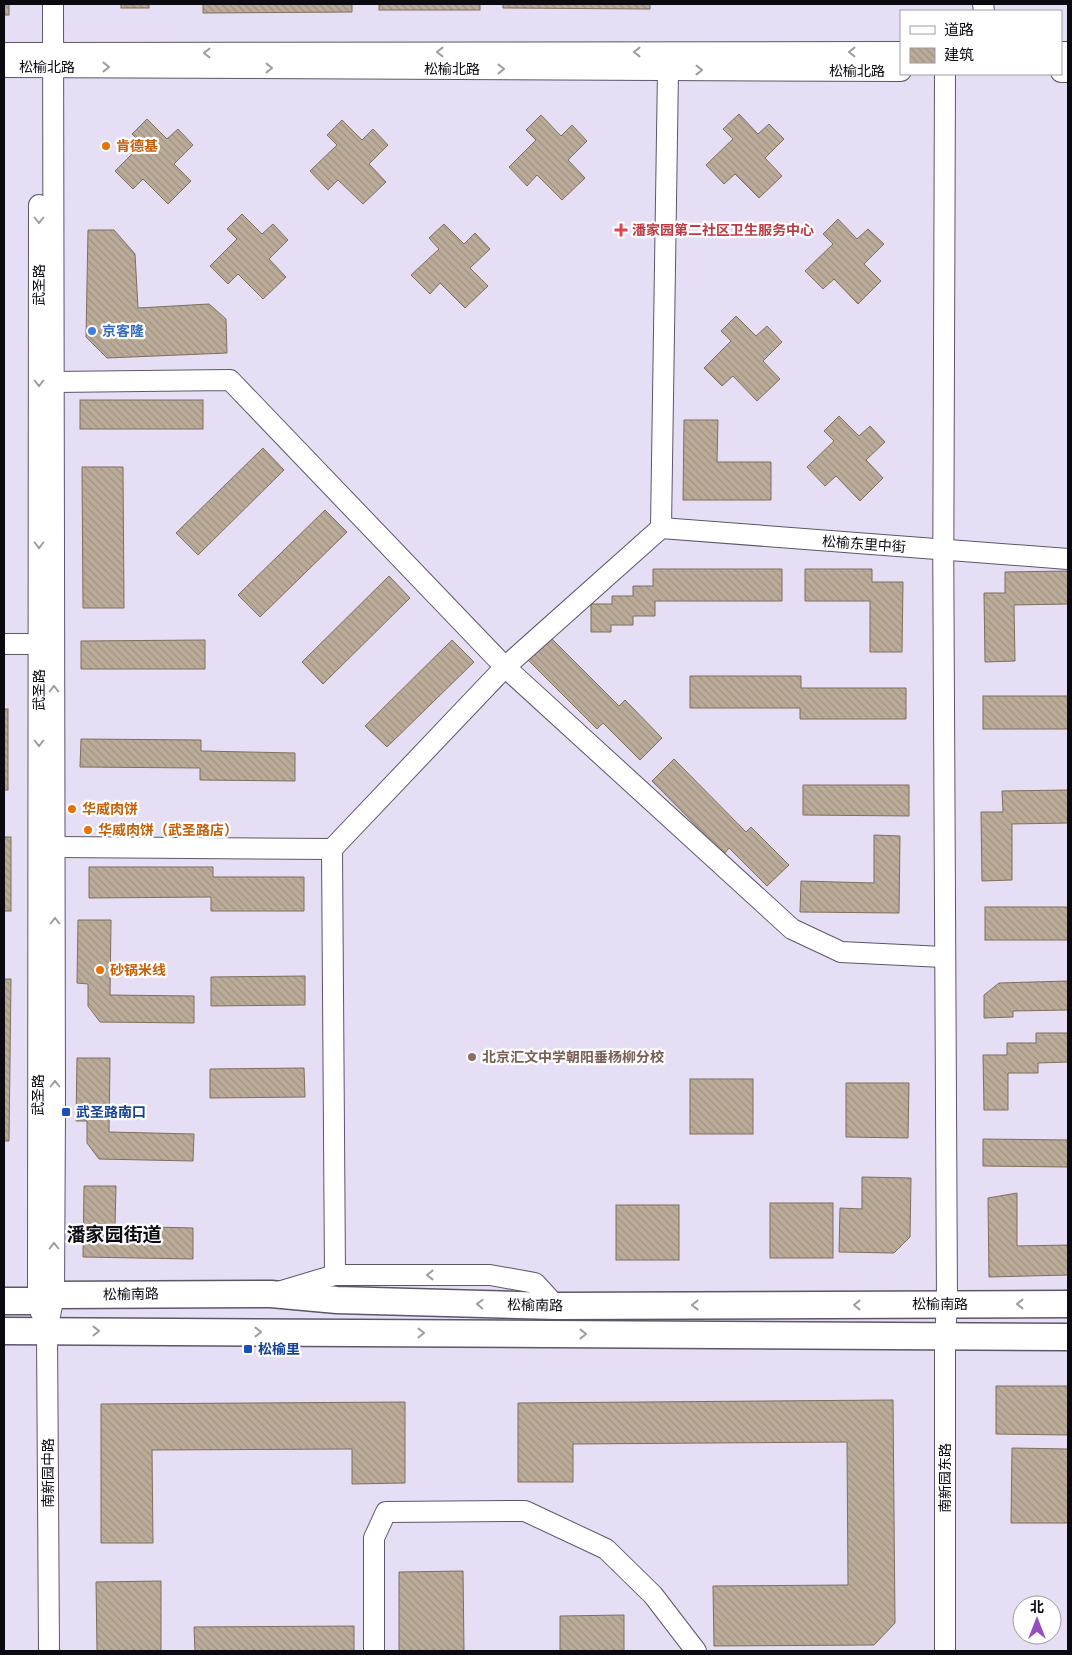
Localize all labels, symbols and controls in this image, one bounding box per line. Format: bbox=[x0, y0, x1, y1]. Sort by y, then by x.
legend bbox=[900, 10, 1062, 75]
text: 道路 bbox=[944, 20, 974, 39]
text: 建筑 bbox=[944, 45, 974, 64]
one-way arrow bbox=[435, 47, 443, 57]
one-way arrow bbox=[633, 47, 640, 57]
one-way arrow bbox=[848, 47, 856, 57]
one-way arrow bbox=[203, 48, 210, 58]
street label: 松榆北路 bbox=[19, 58, 75, 76]
street label: 松榆北路 bbox=[424, 60, 480, 78]
one-way arrow bbox=[103, 62, 111, 72]
street label: 松榆北路 bbox=[829, 62, 885, 80]
one-way arrow bbox=[266, 63, 273, 73]
one-way arrow bbox=[498, 64, 506, 74]
one-way arrow bbox=[696, 65, 703, 75]
place label: 肯德基 bbox=[116, 137, 158, 155]
marker: 肯德基 bbox=[100, 140, 112, 152]
one-way arrow bbox=[34, 217, 44, 225]
place label: 潘家园第二社区卫生服务中心 bbox=[632, 221, 814, 239]
marker: 潘家园第二社区卫生服务中心 bbox=[614, 223, 628, 237]
street label: 武圣路 bbox=[30, 264, 48, 306]
place label: 京客隆 bbox=[102, 322, 144, 340]
marker: 京客隆 bbox=[86, 325, 98, 337]
one-way arrow bbox=[33, 379, 44, 387]
street label: 松榆东里中街 bbox=[821, 532, 907, 556]
one-way arrow bbox=[34, 542, 44, 550]
street label: 武圣路 bbox=[30, 669, 48, 711]
one-way arrow bbox=[49, 684, 59, 692]
one-way arrow bbox=[34, 740, 44, 747]
place label: 华威肉饼 bbox=[82, 800, 138, 818]
marker: 华威肉饼 bbox=[66, 803, 78, 815]
place label: 华威肉饼（武圣路店） bbox=[98, 821, 238, 839]
marker: 华威肉饼（武圣路店） bbox=[82, 824, 94, 836]
one-way arrow bbox=[50, 917, 60, 924]
place label: 砂锅米线 bbox=[110, 961, 166, 979]
marker: 砂锅米线 bbox=[94, 964, 106, 976]
place label: 北京汇文中学朝阳垂杨柳分校 bbox=[482, 1048, 664, 1066]
marker: 北京汇文中学朝阳垂杨柳分校 bbox=[466, 1051, 478, 1063]
street label: 武圣路 bbox=[29, 1074, 47, 1116]
one-way arrow bbox=[50, 1079, 60, 1087]
place label: 武圣路南口 bbox=[76, 1103, 146, 1121]
marker: 武圣路南口 bbox=[60, 1106, 72, 1118]
district label: 潘家园街道 bbox=[66, 1223, 162, 1246]
one-way arrow bbox=[49, 1242, 59, 1250]
one-way arrow bbox=[426, 1270, 434, 1280]
street label: 松榆南路 bbox=[103, 1285, 159, 1303]
street label: 松榆南路 bbox=[912, 1295, 968, 1313]
street label: 松榆南路 bbox=[507, 1296, 563, 1314]
one-way arrow bbox=[475, 1298, 483, 1309]
one-way arrow bbox=[1015, 1299, 1023, 1309]
one-way arrow bbox=[690, 1300, 698, 1310]
one-way arrow bbox=[853, 1300, 860, 1310]
one-way arrow bbox=[92, 1326, 100, 1336]
one-way arrow bbox=[255, 1327, 263, 1337]
one-way arrow bbox=[418, 1328, 425, 1338]
one-way arrow bbox=[580, 1329, 588, 1339]
place label: 松榆里 bbox=[258, 1340, 300, 1358]
marker: 松榆里 bbox=[242, 1343, 254, 1355]
street label: 南新园中路 bbox=[39, 1438, 57, 1508]
street label: 南新园东路 bbox=[936, 1443, 954, 1513]
north arrow bbox=[1012, 1595, 1062, 1645]
text: 北 bbox=[1030, 1598, 1044, 1616]

